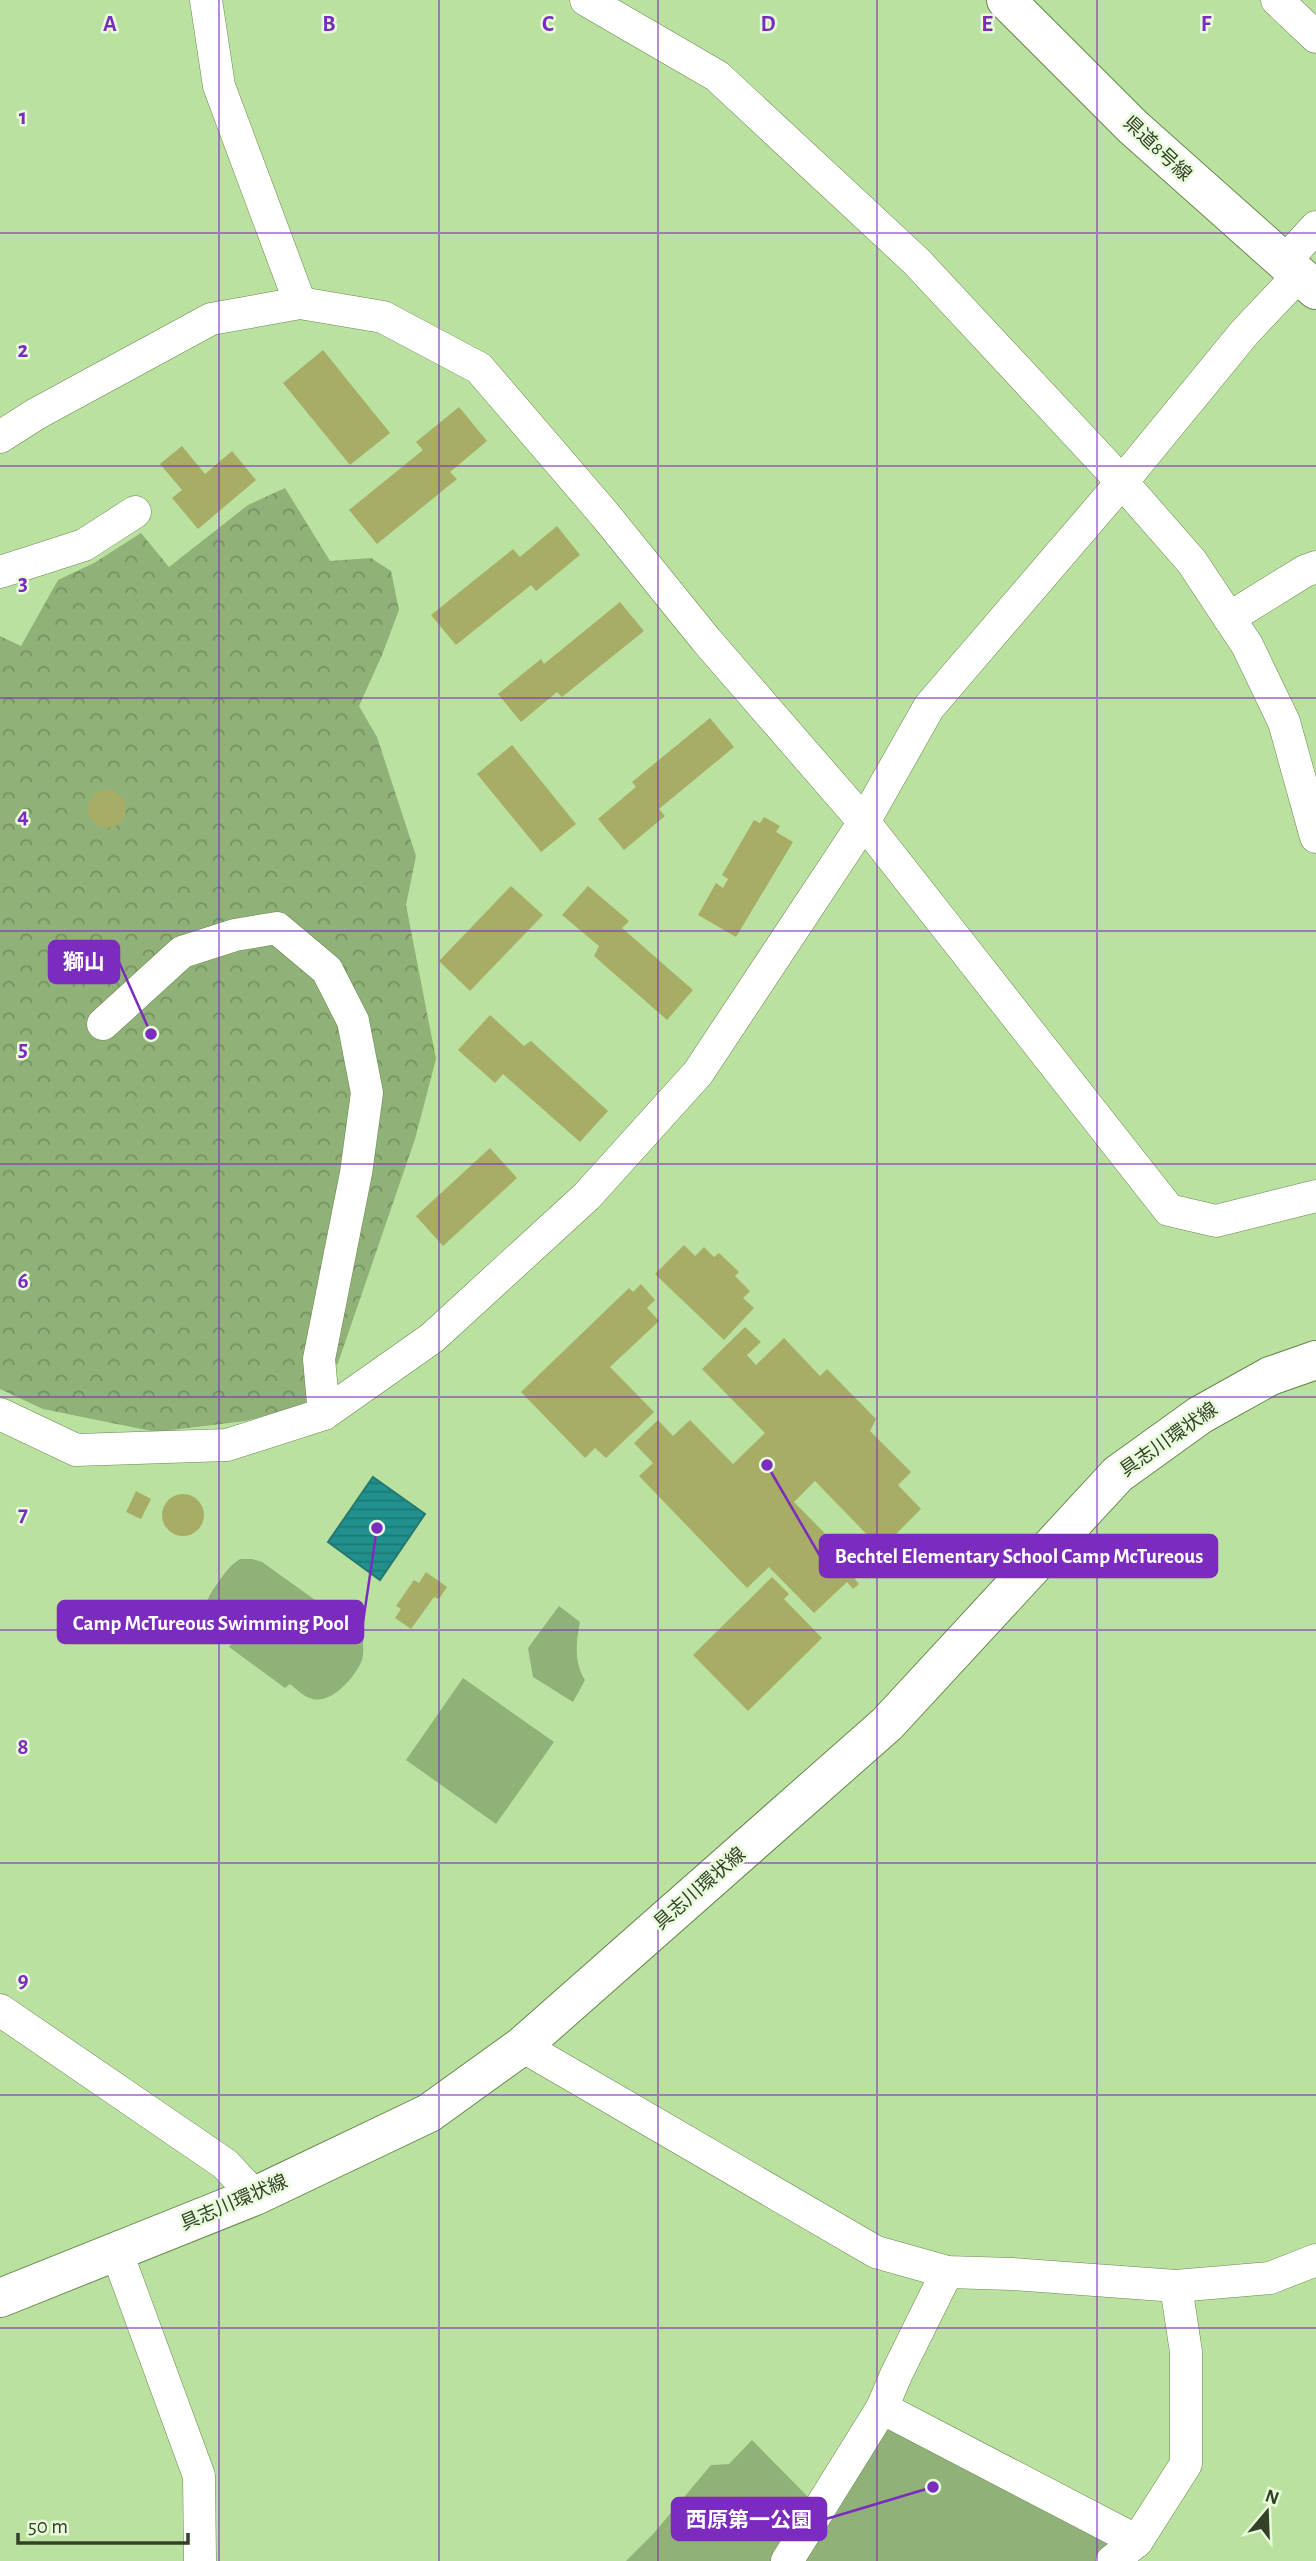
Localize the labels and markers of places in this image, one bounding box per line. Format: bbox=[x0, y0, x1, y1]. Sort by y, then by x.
callout: 獅山 bbox=[49, 941, 119, 983]
callout: Bechtel Elementary School Camp McTureous bbox=[820, 1535, 1217, 1577]
callout: Camp McTureous Swimming Pool bbox=[58, 1601, 363, 1643]
callout: 西原第一公園 bbox=[672, 2498, 826, 2540]

